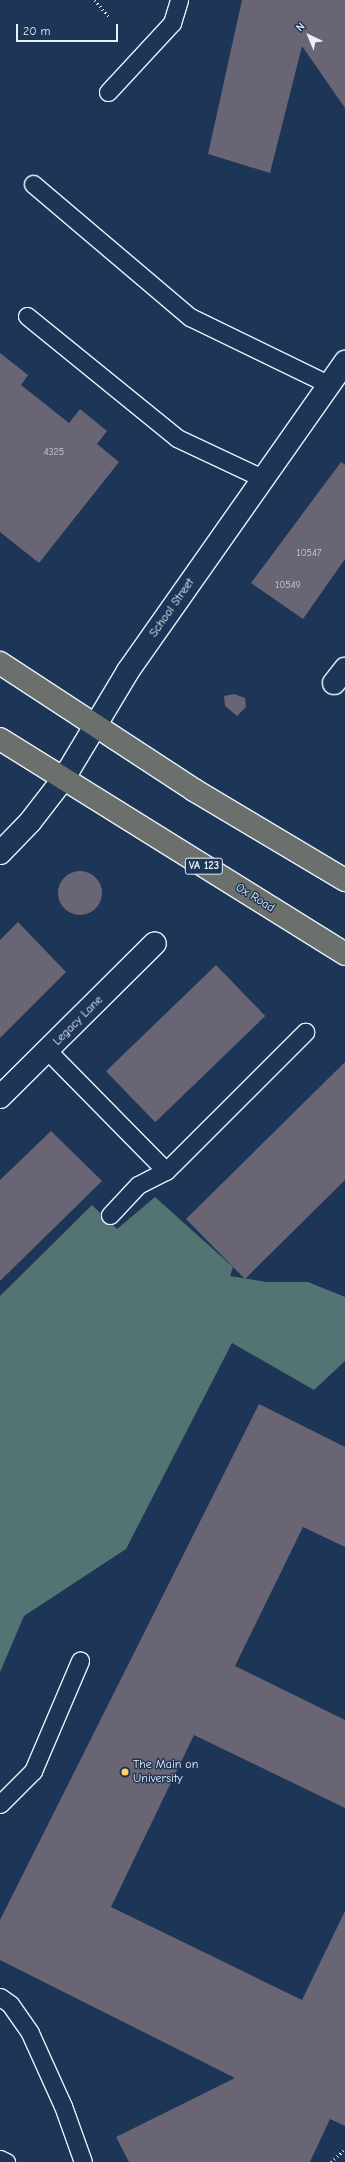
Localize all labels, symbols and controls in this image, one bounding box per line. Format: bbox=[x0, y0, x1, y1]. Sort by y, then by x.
scale bar bbox=[18, 16, 120, 42]
north arrow bbox=[289, 16, 329, 56]
text: N bbox=[293, 20, 307, 34]
text: 20 m bbox=[23, 24, 51, 38]
house number: 4325 bbox=[44, 447, 64, 459]
house number: 10547 bbox=[296, 548, 322, 560]
street label: School Street bbox=[147, 576, 197, 640]
house number: 10549 bbox=[275, 580, 301, 592]
road number: VA 123 bbox=[184, 857, 224, 875]
street label: Ox Road bbox=[233, 880, 277, 916]
street label: Legacy Lane bbox=[50, 993, 106, 1049]
place label: The Main on University bbox=[133, 1758, 198, 1786]
marker: The Main on University bbox=[120, 1767, 130, 1777]

